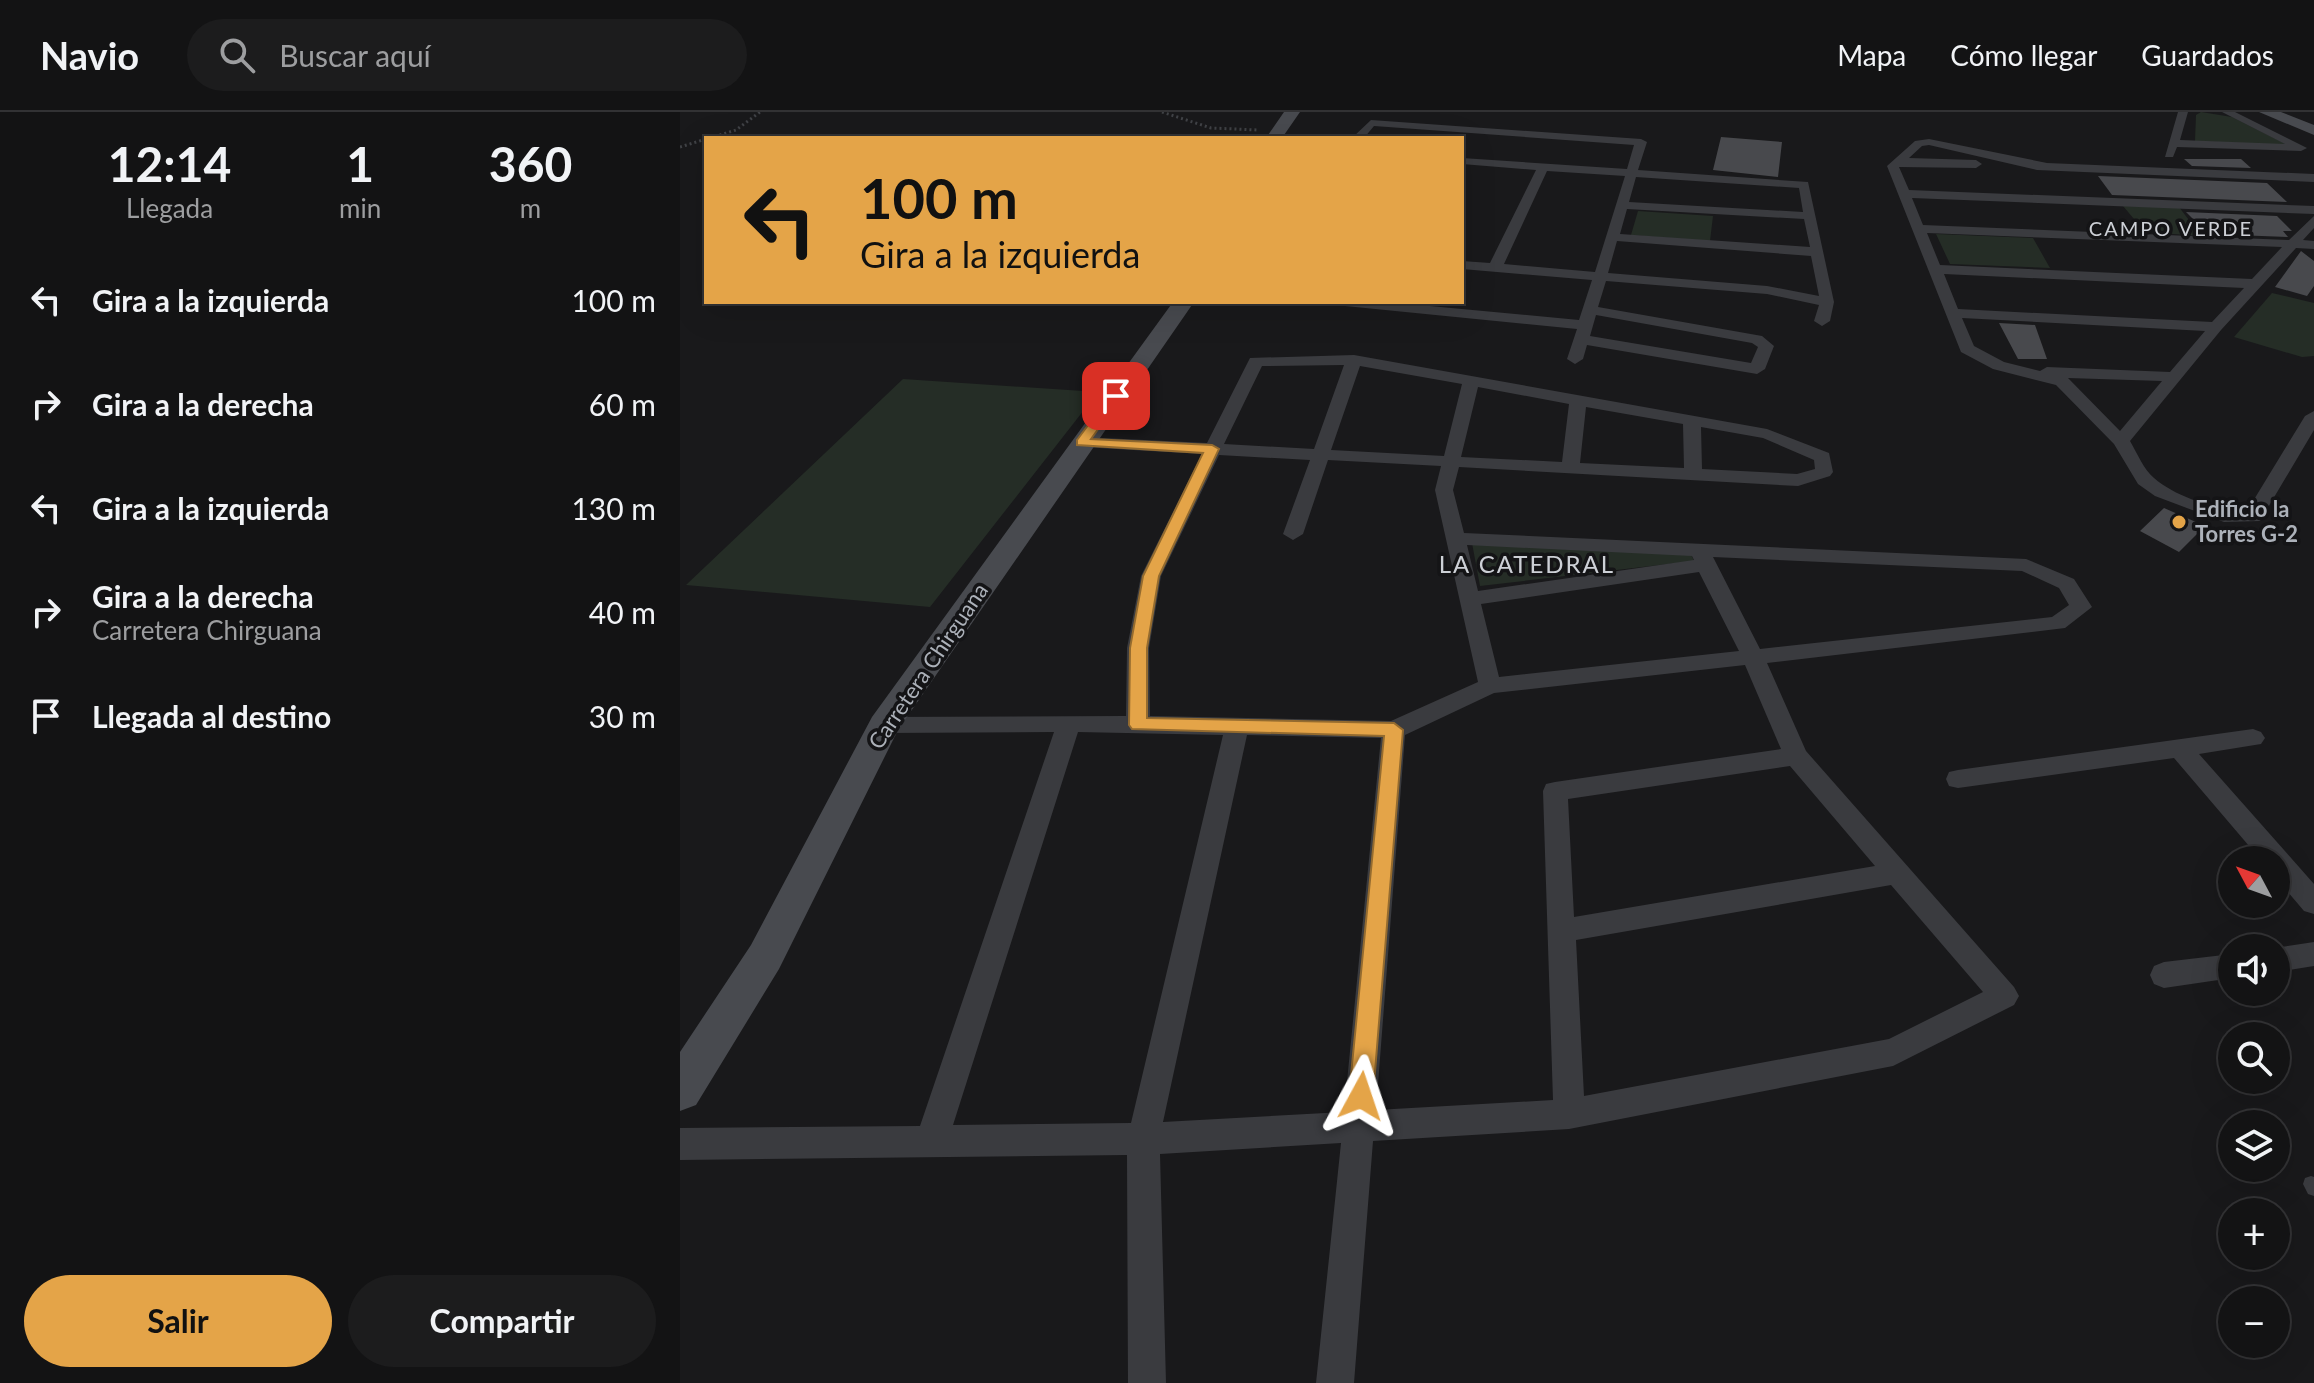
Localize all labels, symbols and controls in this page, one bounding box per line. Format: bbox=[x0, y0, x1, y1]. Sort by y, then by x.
search box bbox=[187, 19, 747, 91]
text: Navio bbox=[40, 32, 139, 78]
icon: search bbox=[215, 33, 259, 77]
text: Buscar aquí bbox=[279, 37, 431, 73]
text: Mapa bbox=[1837, 38, 1906, 72]
text: Cómo llegar bbox=[1950, 38, 2097, 72]
text: Guardados bbox=[2141, 38, 2274, 72]
text: 12:14 bbox=[108, 135, 231, 192]
text: 1 bbox=[346, 135, 374, 192]
text: 360 bbox=[489, 135, 572, 192]
text: 100 m bbox=[860, 164, 1018, 231]
icon: left bbox=[728, 168, 832, 272]
text: Llegada bbox=[126, 192, 213, 224]
text: min bbox=[339, 192, 381, 224]
text: m bbox=[520, 192, 541, 224]
district label: CAMPO VERDE bbox=[2089, 216, 2253, 240]
text: Gira a la izquierda bbox=[860, 232, 1140, 276]
icon: left bbox=[24, 278, 68, 322]
text: Gira a la izquierda bbox=[92, 282, 329, 318]
text: 100 m bbox=[571, 282, 656, 318]
pin bbox=[1082, 362, 1150, 430]
icon: arrive bbox=[1094, 374, 1138, 418]
icon: right bbox=[24, 382, 68, 426]
text: Gira a la derecha bbox=[92, 386, 314, 422]
text: 60 m bbox=[589, 386, 656, 422]
icon: left bbox=[24, 486, 68, 530]
text: Gira a la izquierda bbox=[92, 490, 329, 526]
text: 130 m bbox=[571, 490, 656, 526]
place label: Edificio la Torres G-2 bbox=[2195, 495, 2298, 547]
marker: Edificio la Torres G-2 bbox=[2170, 513, 2188, 531]
district label: LA CATEDRAL bbox=[1439, 549, 1615, 578]
text: Gira a la derecha bbox=[92, 578, 314, 614]
street label: Carretera Chirguana bbox=[862, 578, 993, 754]
icon: right bbox=[24, 590, 68, 634]
text: 40 m bbox=[589, 594, 656, 630]
text: Carretera Chirguana bbox=[92, 614, 322, 646]
icon: arrive bbox=[24, 694, 68, 738]
text: Llegada al destino bbox=[92, 698, 331, 734]
text: 30 m bbox=[589, 698, 656, 734]
north arrow bbox=[2218, 846, 2290, 918]
map controls bbox=[2218, 846, 2290, 1358]
button: sound bbox=[2218, 934, 2290, 1006]
button: search bbox=[2218, 1022, 2290, 1094]
position arrow bbox=[1319, 1054, 1403, 1138]
button: layers bbox=[2218, 1110, 2290, 1182]
button: + bbox=[2218, 1198, 2290, 1270]
button: Salir bbox=[24, 1275, 332, 1367]
button: Compartir bbox=[348, 1275, 656, 1367]
button: − bbox=[2218, 1286, 2290, 1358]

